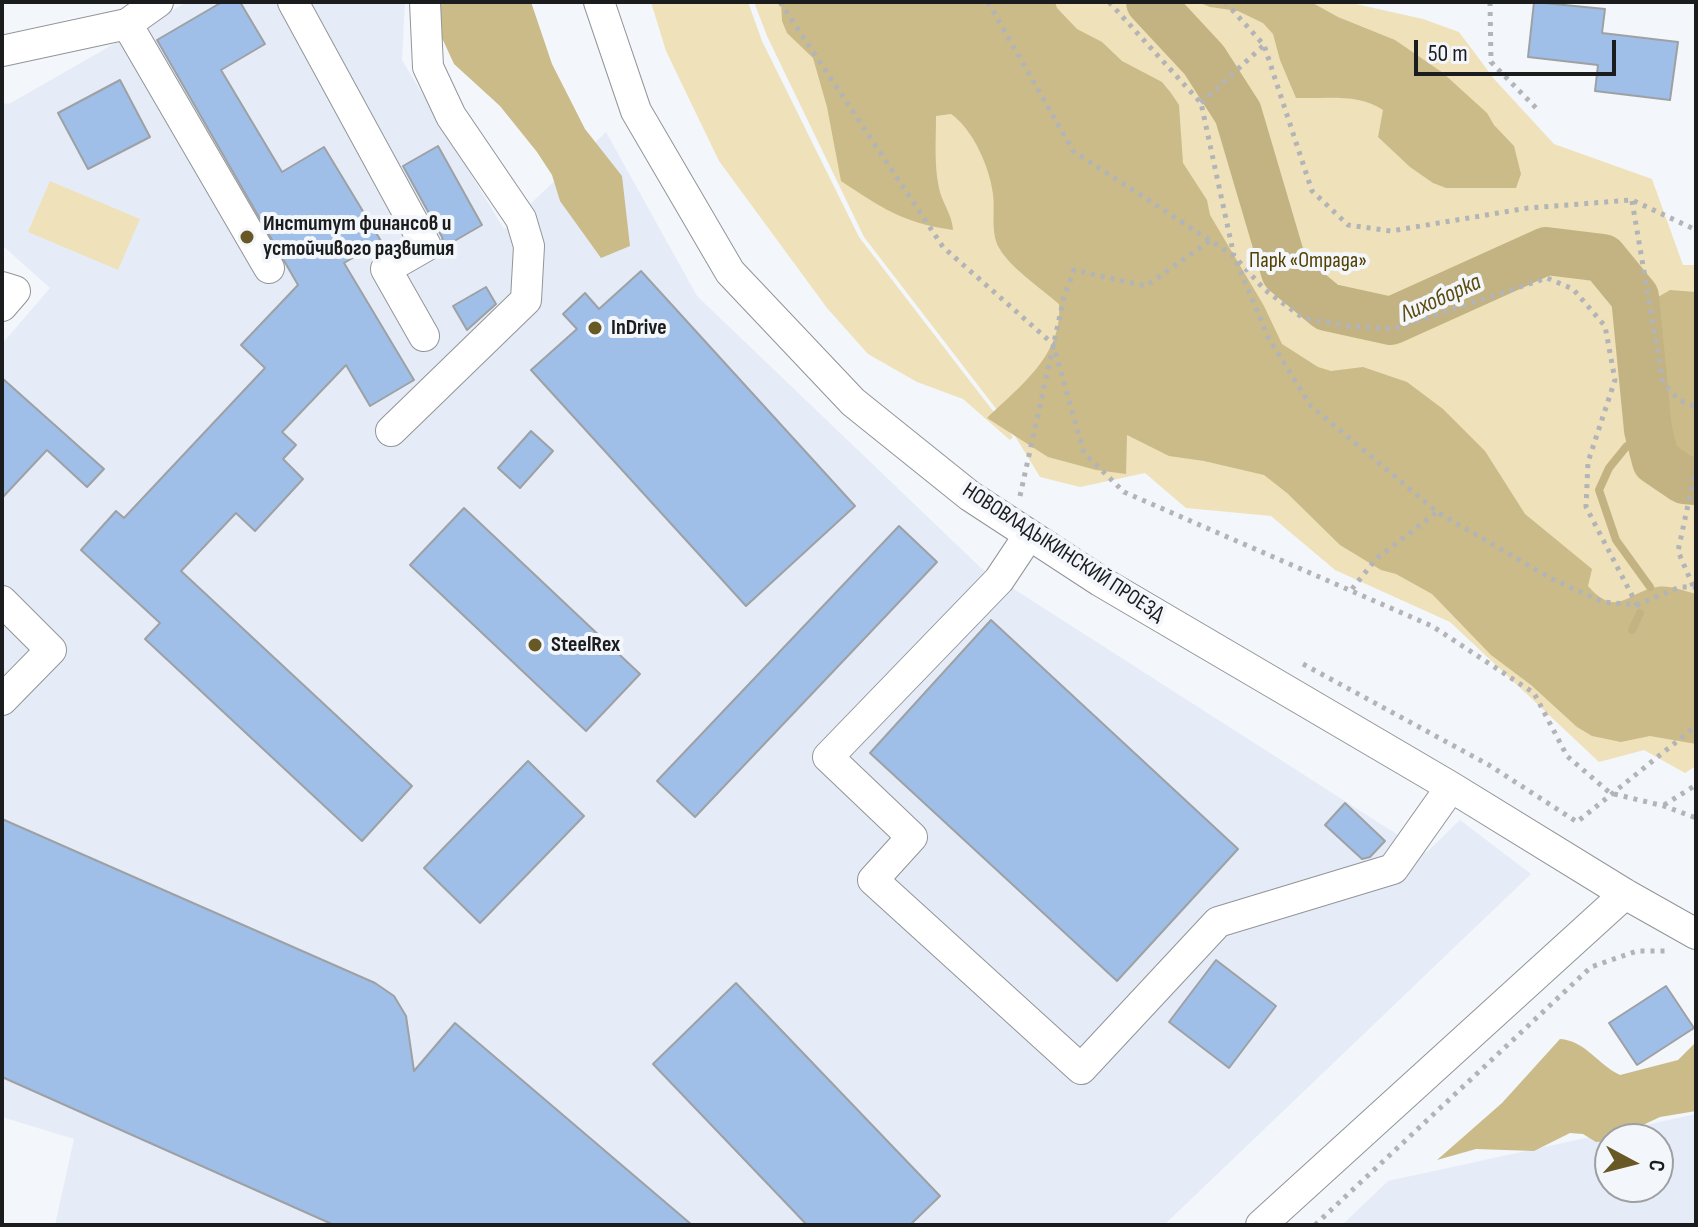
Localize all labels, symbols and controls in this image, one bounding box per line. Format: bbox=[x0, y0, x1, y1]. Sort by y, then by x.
scale bar bbox=[1418, 24, 1620, 74]
text: 50 m bbox=[1428, 39, 1468, 68]
place label: Институт финансов и устойчивого развития bbox=[263, 211, 454, 262]
marker: Институт финансов и устойчивого развития bbox=[238, 228, 256, 246]
park label: Парк «Отрада» bbox=[1249, 248, 1367, 274]
water label: Лихоборка bbox=[1396, 268, 1486, 330]
place label: InDrive bbox=[611, 315, 667, 341]
marker: InDrive bbox=[586, 319, 604, 337]
street label: НОВОВЛАДЫКИНСКИЙ ПРОЕЗД bbox=[957, 478, 1169, 628]
place label: SteelRex bbox=[551, 632, 620, 658]
marker: SteelRex bbox=[526, 636, 544, 654]
north arrow bbox=[1594, 1123, 1674, 1203]
text: С bbox=[1642, 1158, 1670, 1173]

